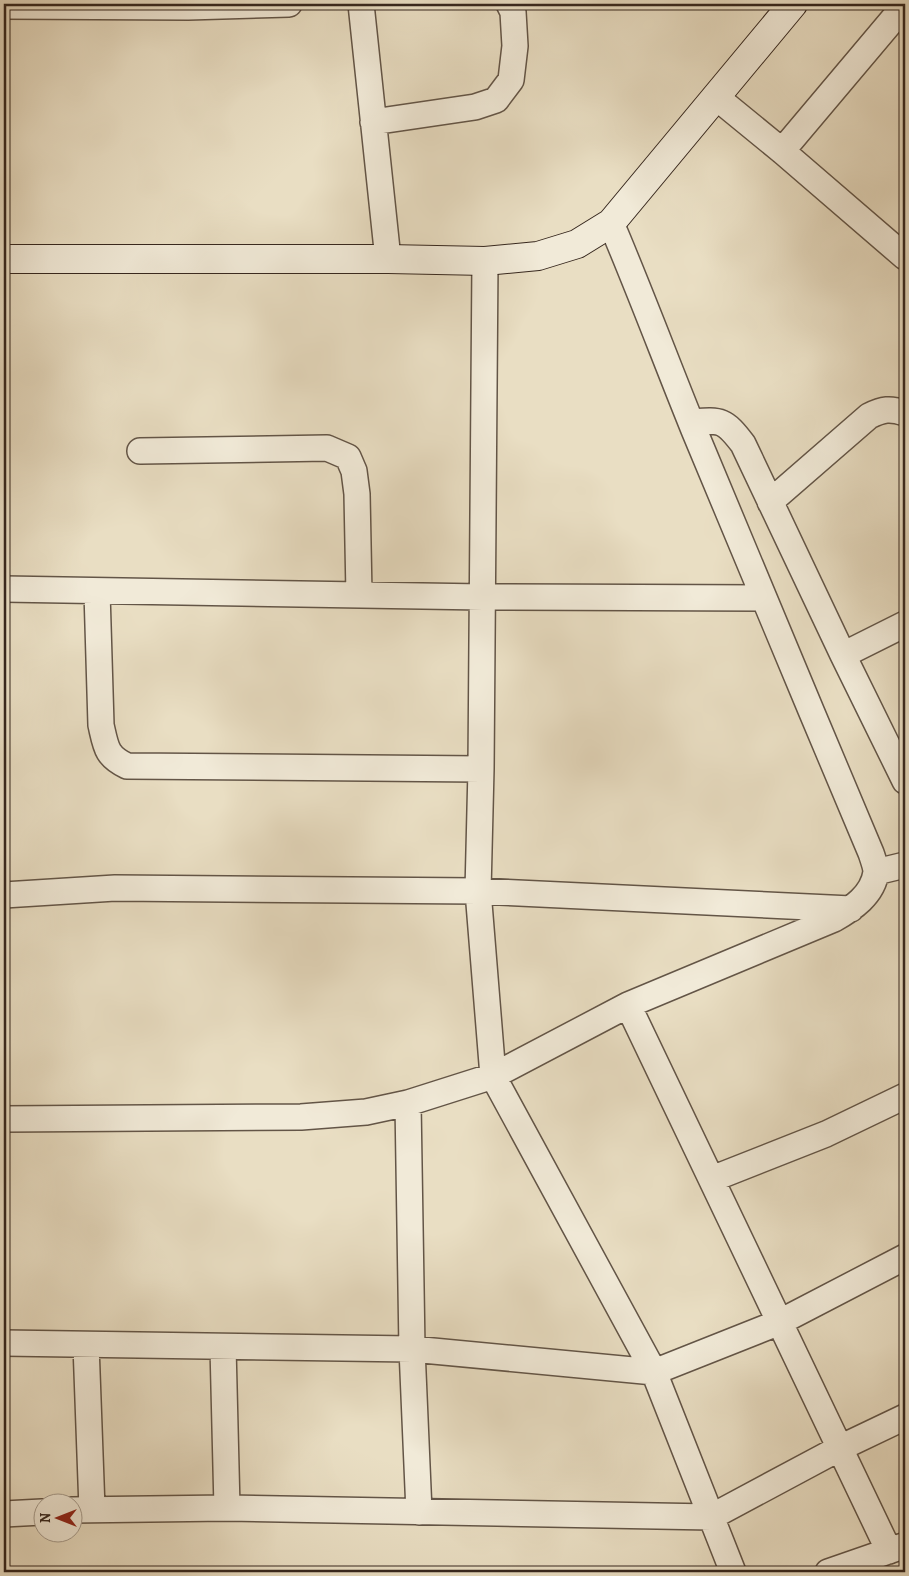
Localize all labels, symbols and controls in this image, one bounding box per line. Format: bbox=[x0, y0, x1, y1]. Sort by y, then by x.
north arrow bbox=[32, 1494, 82, 1544]
text: N bbox=[36, 1513, 55, 1523]

